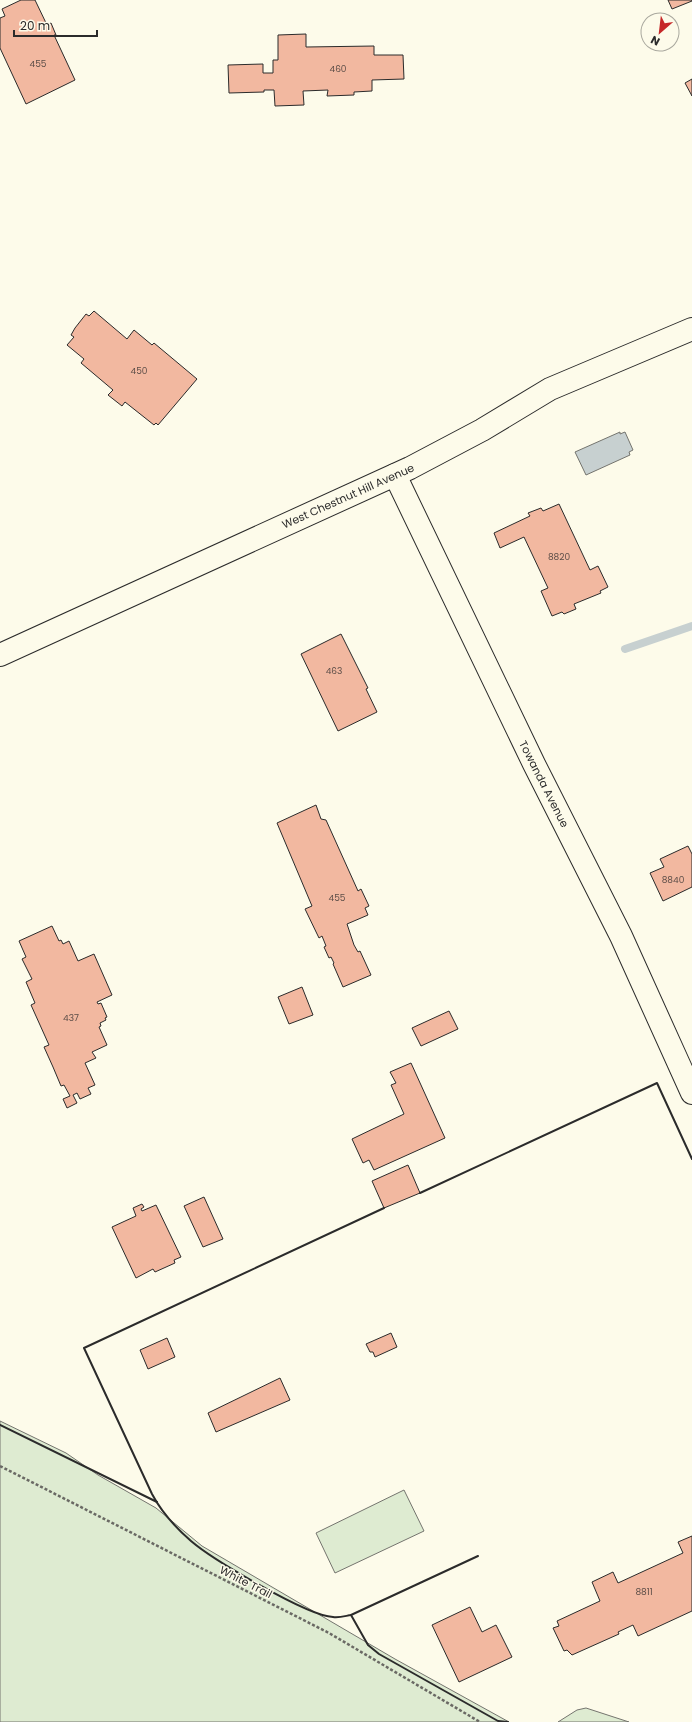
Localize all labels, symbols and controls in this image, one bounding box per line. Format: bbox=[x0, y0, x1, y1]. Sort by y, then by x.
scale bar bbox=[14, 12, 97, 38]
north arrow bbox=[640, 12, 680, 52]
text: 20 m bbox=[20, 17, 50, 34]
text: N bbox=[648, 32, 663, 50]
house number: 455 bbox=[30, 58, 47, 70]
house number: 460 bbox=[329, 63, 347, 75]
house number: 450 bbox=[131, 365, 148, 377]
street label: West Chestnut Hill Avenue bbox=[279, 459, 417, 532]
house number: 8820 bbox=[548, 551, 570, 563]
house number: 463 bbox=[326, 665, 342, 677]
street label: Towanda Avenue bbox=[515, 738, 573, 830]
house number: 8840 bbox=[662, 874, 685, 886]
house number: 455 bbox=[329, 892, 346, 904]
house number: 437 bbox=[63, 1012, 79, 1024]
street label: White Trail bbox=[217, 1562, 275, 1602]
house number: 8811 bbox=[635, 1586, 653, 1598]

